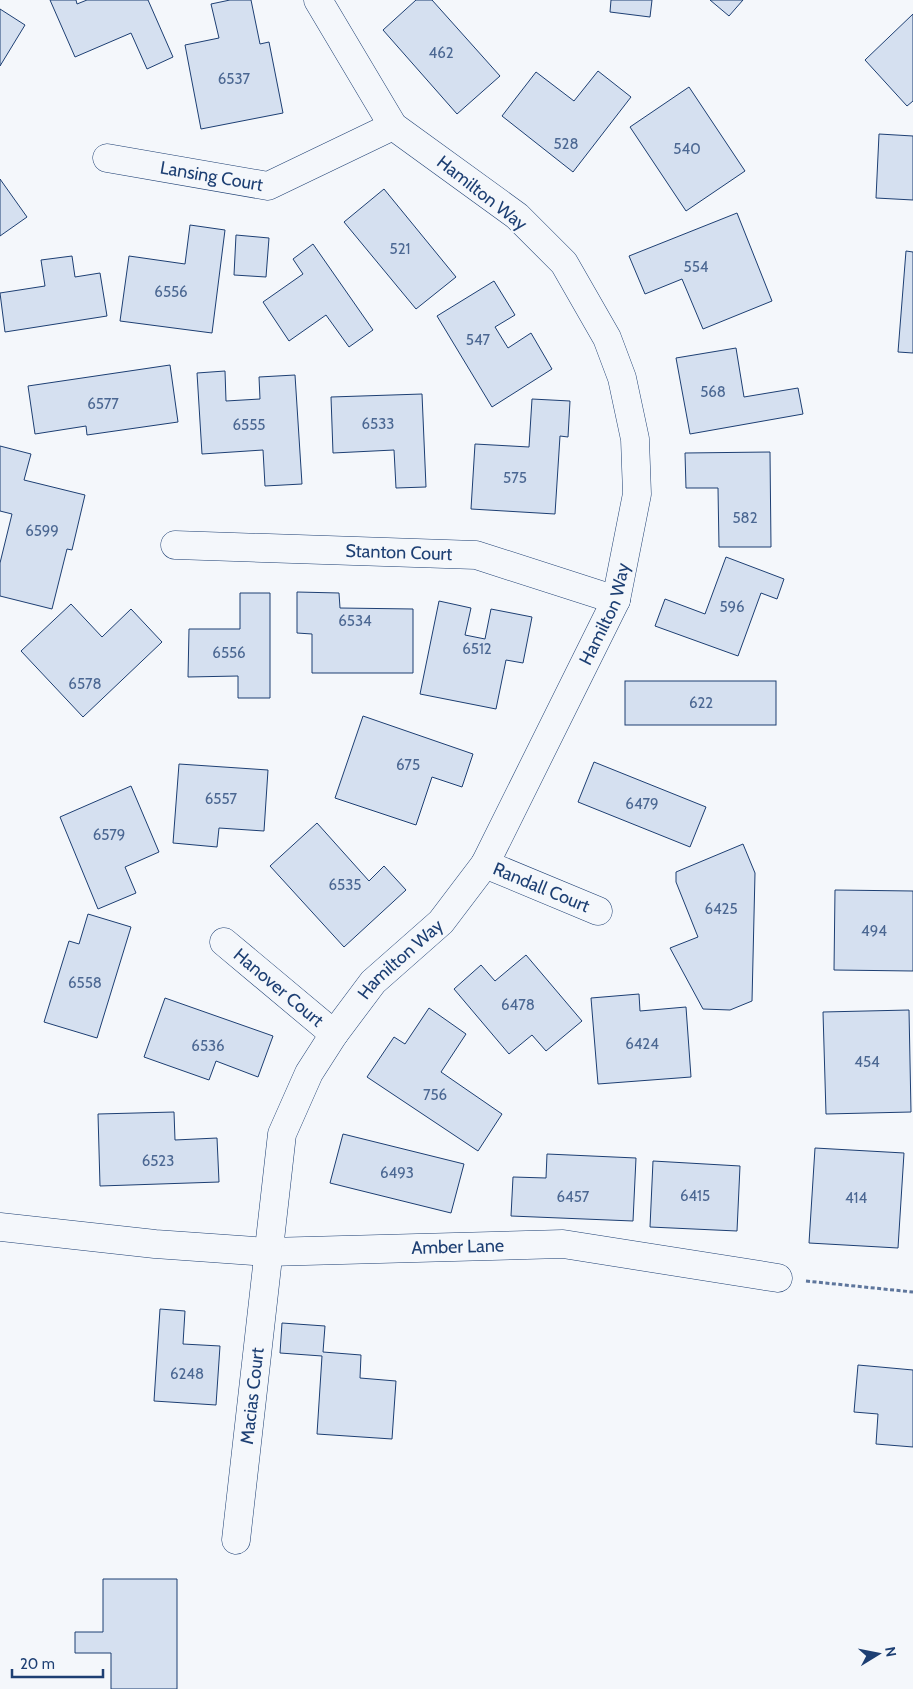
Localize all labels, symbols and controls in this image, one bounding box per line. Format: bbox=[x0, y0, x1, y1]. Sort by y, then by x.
house number: 462 bbox=[428, 44, 454, 62]
house number: 6537 bbox=[218, 70, 251, 88]
house number: 528 bbox=[553, 135, 579, 153]
house number: 540 bbox=[673, 140, 701, 158]
street label: Hamilton Way bbox=[432, 151, 532, 235]
street label: Lansing Court bbox=[158, 156, 265, 196]
house number: 521 bbox=[390, 240, 410, 258]
house number: 554 bbox=[684, 258, 709, 276]
house number: 6556 bbox=[154, 283, 188, 301]
house number: 547 bbox=[466, 331, 491, 349]
house number: 568 bbox=[700, 383, 726, 401]
house number: 6577 bbox=[87, 395, 119, 413]
house number: 6533 bbox=[362, 415, 394, 433]
house number: 6555 bbox=[233, 416, 265, 434]
house number: 575 bbox=[503, 469, 527, 487]
house number: 582 bbox=[732, 509, 758, 527]
house number: 6599 bbox=[25, 522, 59, 540]
street label: Stanton Court bbox=[345, 540, 453, 565]
street label: Hamilton Way bbox=[575, 561, 634, 669]
house number: 596 bbox=[719, 598, 745, 616]
house number: 6534 bbox=[338, 612, 372, 630]
house number: 6512 bbox=[462, 640, 492, 658]
house number: 6556 bbox=[212, 644, 246, 662]
house number: 6578 bbox=[68, 675, 102, 693]
house number: 622 bbox=[689, 694, 713, 712]
house number: 675 bbox=[396, 756, 420, 774]
house number: 6557 bbox=[205, 790, 238, 808]
house number: 6479 bbox=[625, 795, 659, 813]
house number: 6579 bbox=[93, 826, 125, 844]
street label: Randall Court bbox=[490, 858, 593, 917]
house number: 6535 bbox=[329, 876, 361, 894]
house number: 6425 bbox=[704, 900, 738, 918]
street label: Hamilton Way bbox=[353, 914, 448, 1004]
house number: 494 bbox=[861, 922, 887, 940]
street label: Hanover Court bbox=[229, 944, 328, 1031]
house number: 6558 bbox=[68, 974, 102, 992]
house number: 6478 bbox=[501, 996, 535, 1014]
house number: 6424 bbox=[625, 1035, 659, 1053]
house number: 6536 bbox=[191, 1037, 225, 1055]
house number: 454 bbox=[854, 1053, 880, 1071]
house number: 756 bbox=[423, 1086, 447, 1104]
house number: 6523 bbox=[142, 1152, 174, 1170]
house number: 6493 bbox=[380, 1164, 414, 1182]
house number: 6415 bbox=[680, 1187, 710, 1205]
house number: 6457 bbox=[557, 1188, 590, 1206]
house number: 414 bbox=[845, 1189, 867, 1207]
street label: Amber Lane bbox=[411, 1235, 504, 1259]
street label: Macias Court bbox=[236, 1346, 269, 1445]
house number: 6248 bbox=[170, 1365, 204, 1383]
north arrow bbox=[853, 1629, 903, 1679]
text: N bbox=[881, 1645, 901, 1658]
scale bar bbox=[12, 1646, 104, 1678]
text: 20 m bbox=[20, 1655, 55, 1673]

